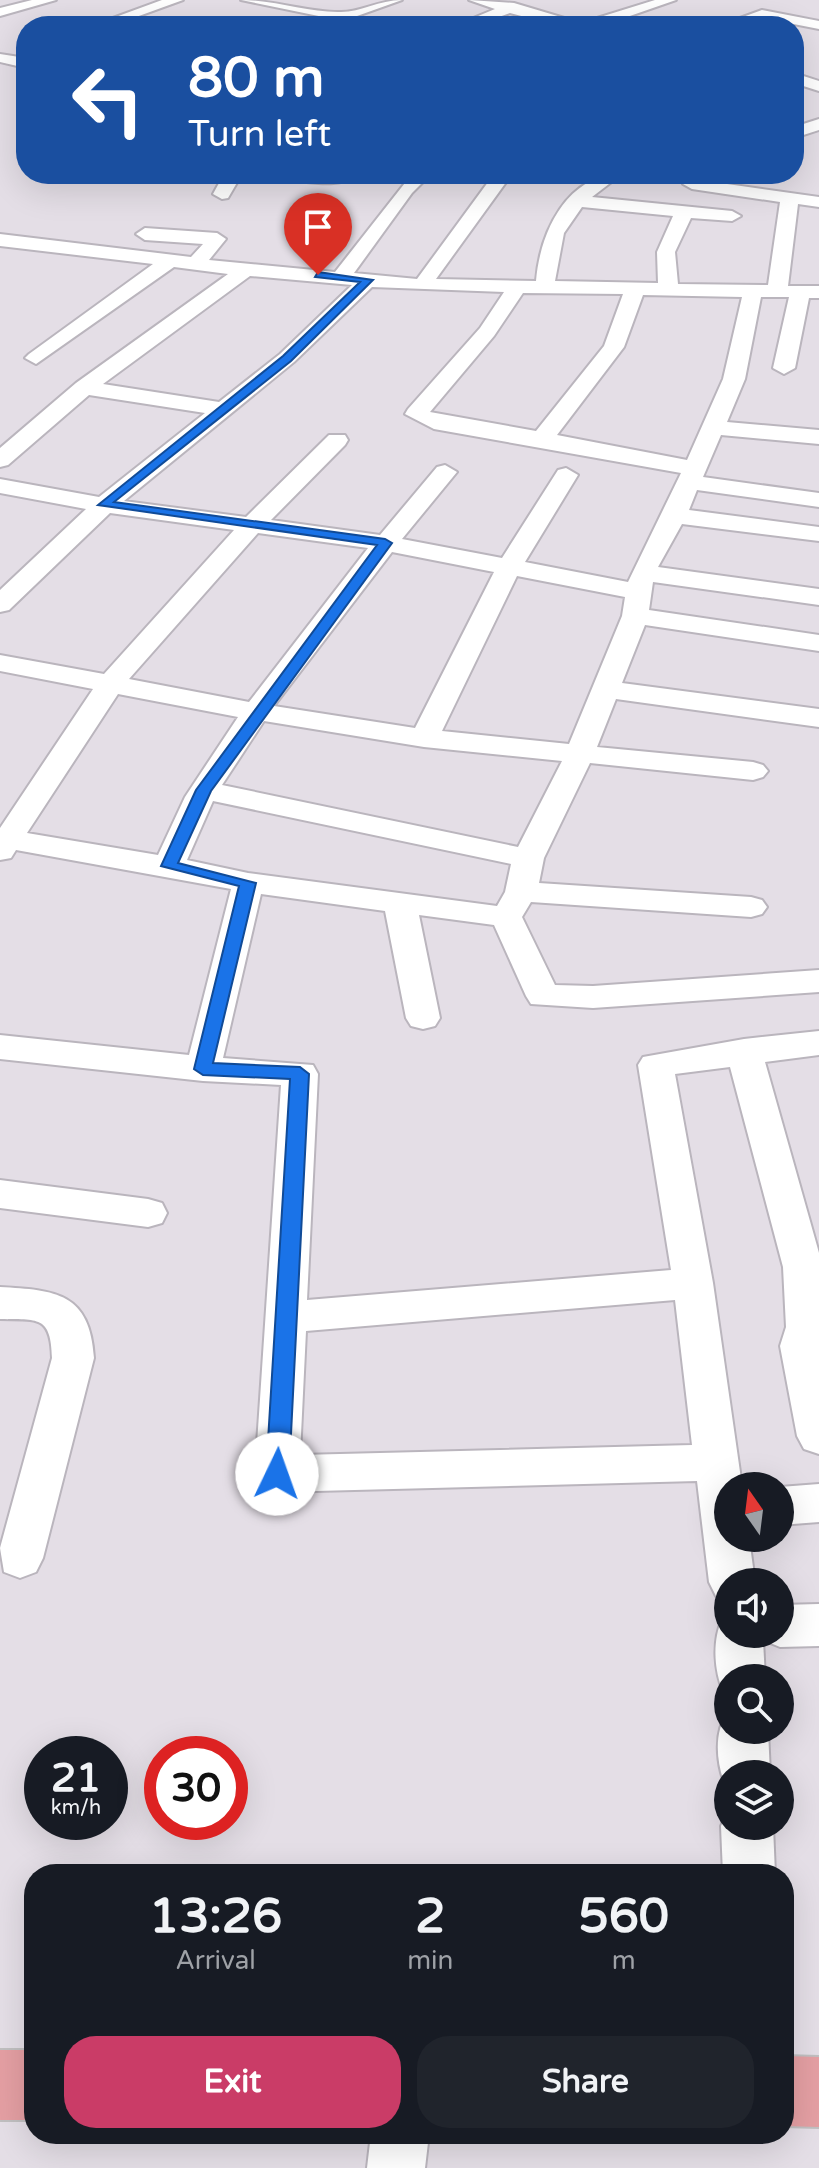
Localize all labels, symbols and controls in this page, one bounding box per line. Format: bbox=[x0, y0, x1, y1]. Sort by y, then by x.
text: 80 m bbox=[188, 45, 324, 112]
icon: left bbox=[56, 48, 160, 152]
text: Turn left bbox=[188, 113, 331, 156]
pin bbox=[284, 193, 352, 275]
icon: arrive bbox=[296, 205, 340, 249]
position arrow bbox=[235, 1432, 319, 1516]
north arrow bbox=[714, 1472, 794, 1552]
map controls bbox=[714, 1472, 794, 1840]
button: sound bbox=[714, 1568, 794, 1648]
button: search bbox=[714, 1664, 794, 1744]
speed limit sign: 30 bbox=[144, 1736, 248, 1840]
text: 21 bbox=[51, 1754, 101, 1802]
button: layers bbox=[714, 1760, 794, 1840]
text: km/h bbox=[51, 1796, 101, 1820]
text: 13:26 bbox=[149, 1888, 282, 1946]
text: 2 bbox=[415, 1888, 445, 1946]
text: 560 bbox=[578, 1888, 669, 1946]
text: Arrival bbox=[175, 1945, 256, 1976]
text: min bbox=[407, 1945, 453, 1976]
text: m bbox=[612, 1945, 636, 1976]
button: Exit bbox=[64, 2036, 401, 2128]
button: Share bbox=[417, 2036, 754, 2128]

